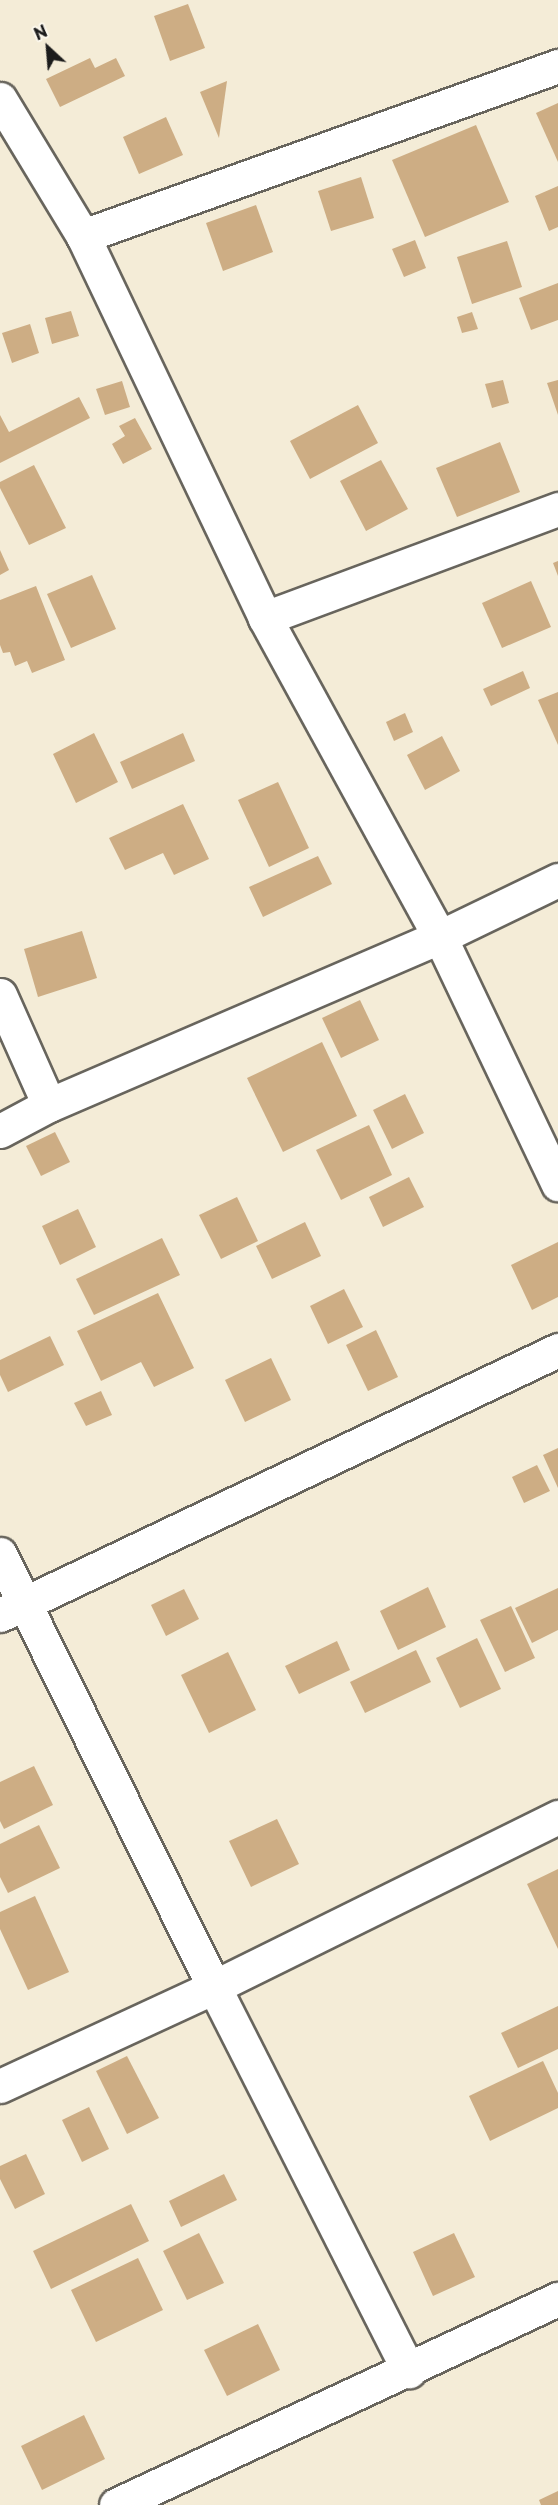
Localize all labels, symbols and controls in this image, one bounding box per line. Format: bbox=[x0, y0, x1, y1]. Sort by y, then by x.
north arrow bbox=[18, 18, 78, 78]
text: N bbox=[29, 18, 51, 45]

